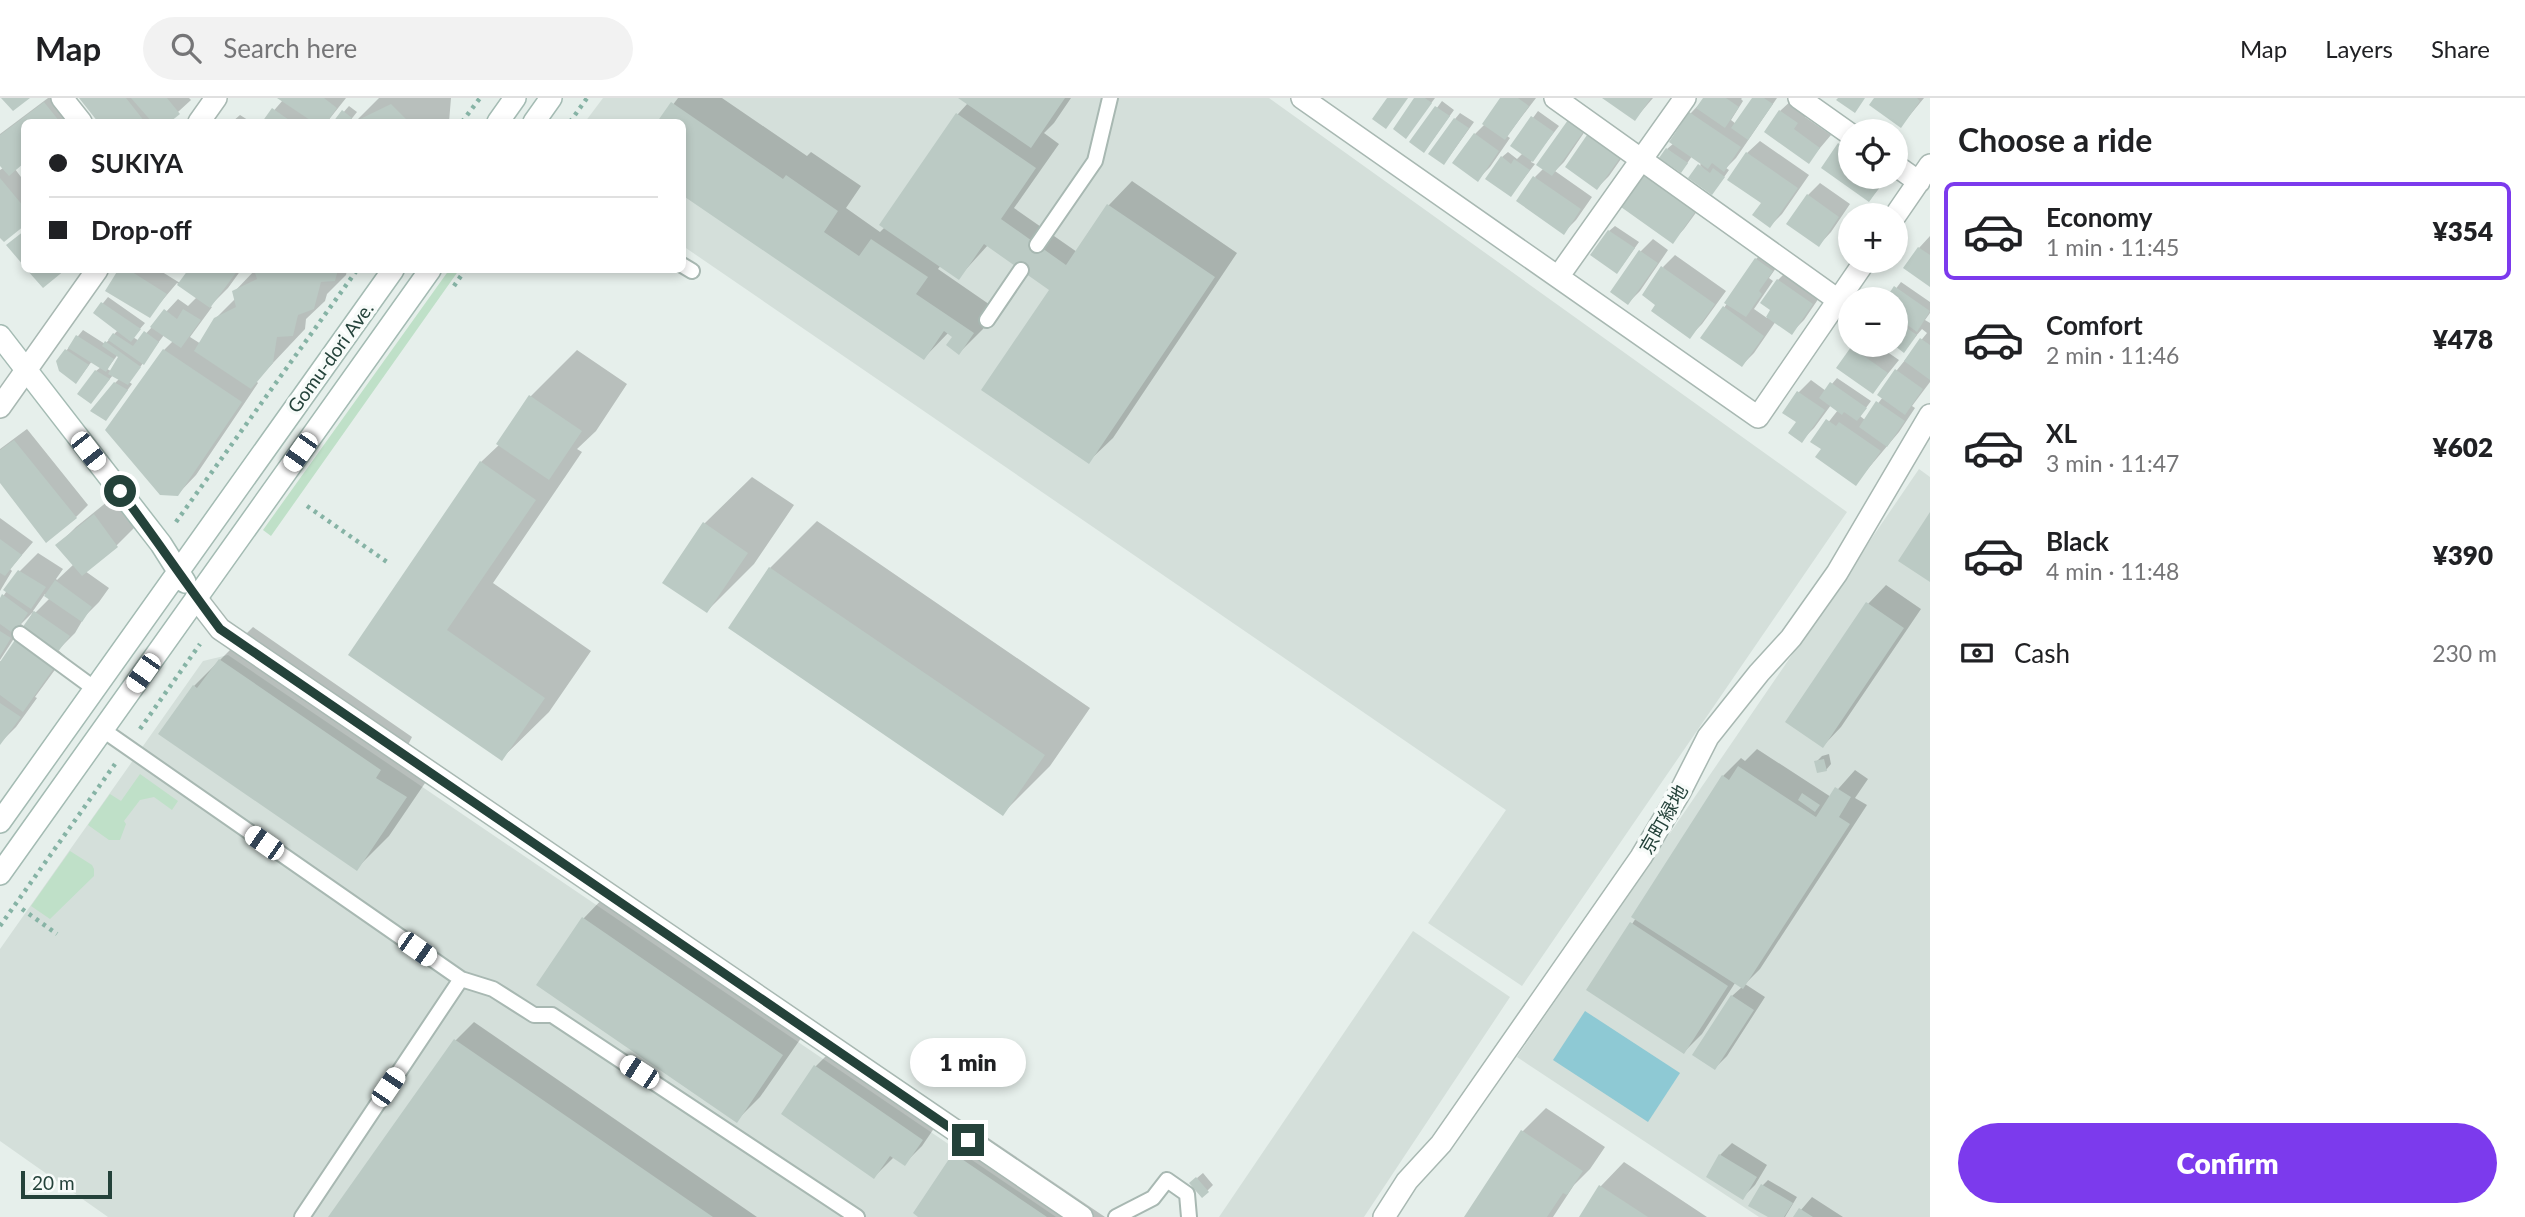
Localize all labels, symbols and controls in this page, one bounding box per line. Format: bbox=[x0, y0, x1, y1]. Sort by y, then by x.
search box bbox=[143, 17, 633, 80]
text: Map bbox=[35, 28, 101, 68]
icon: search bbox=[167, 29, 205, 67]
text: Search here bbox=[223, 32, 357, 64]
text: Map bbox=[2240, 34, 2287, 63]
text: Layers bbox=[2325, 34, 2393, 63]
text: Share bbox=[2431, 34, 2490, 63]
map controls bbox=[1838, 119, 1908, 357]
button: locate bbox=[1838, 119, 1908, 189]
text: Choose a ride bbox=[1958, 120, 2152, 159]
text: SUKIYA bbox=[91, 147, 183, 179]
icon: car bbox=[1962, 200, 2025, 263]
text: Economy bbox=[2046, 201, 2152, 233]
button: + bbox=[1838, 203, 1908, 273]
text: Drop-off bbox=[91, 214, 192, 246]
text: ¥354 bbox=[2433, 215, 2493, 247]
text: 1 min · 11:45 bbox=[2046, 233, 2179, 261]
button: − bbox=[1838, 287, 1908, 357]
street label: Gomu-dori Ave. bbox=[282, 297, 378, 417]
icon: car bbox=[1962, 308, 2025, 371]
text: Comfort bbox=[2046, 309, 2143, 341]
text: ¥478 bbox=[2433, 323, 2493, 355]
text: 2 min · 11:46 bbox=[2046, 341, 2179, 369]
icon: car bbox=[1962, 416, 2025, 479]
text: XL bbox=[2046, 417, 2077, 449]
car bbox=[67, 428, 110, 474]
car bbox=[280, 429, 321, 475]
text: ¥602 bbox=[2433, 431, 2493, 463]
text: 3 min · 11:47 bbox=[2046, 449, 2179, 477]
route start bbox=[104, 475, 136, 507]
icon: car bbox=[1962, 524, 2025, 587]
text: Black bbox=[2046, 525, 2109, 557]
text: ¥390 bbox=[2433, 539, 2493, 571]
text: 4 min · 11:48 bbox=[2046, 557, 2179, 585]
icon: cash bbox=[1958, 634, 1996, 672]
text: Cash bbox=[2014, 637, 2070, 669]
text: 230 m bbox=[2432, 639, 2497, 667]
car bbox=[123, 650, 164, 696]
street label: 京町緑地 bbox=[1634, 780, 1692, 858]
car bbox=[241, 822, 288, 864]
car bbox=[394, 928, 441, 970]
callout: 1 min bbox=[910, 1038, 1026, 1088]
text: 1 min bbox=[939, 1048, 997, 1076]
car bbox=[616, 1052, 663, 1092]
car bbox=[368, 1064, 409, 1110]
button: Confirm bbox=[1958, 1123, 2497, 1203]
route end bbox=[952, 1124, 984, 1156]
scale bar bbox=[21, 1168, 112, 1200]
text: 20 m bbox=[32, 1171, 75, 1194]

